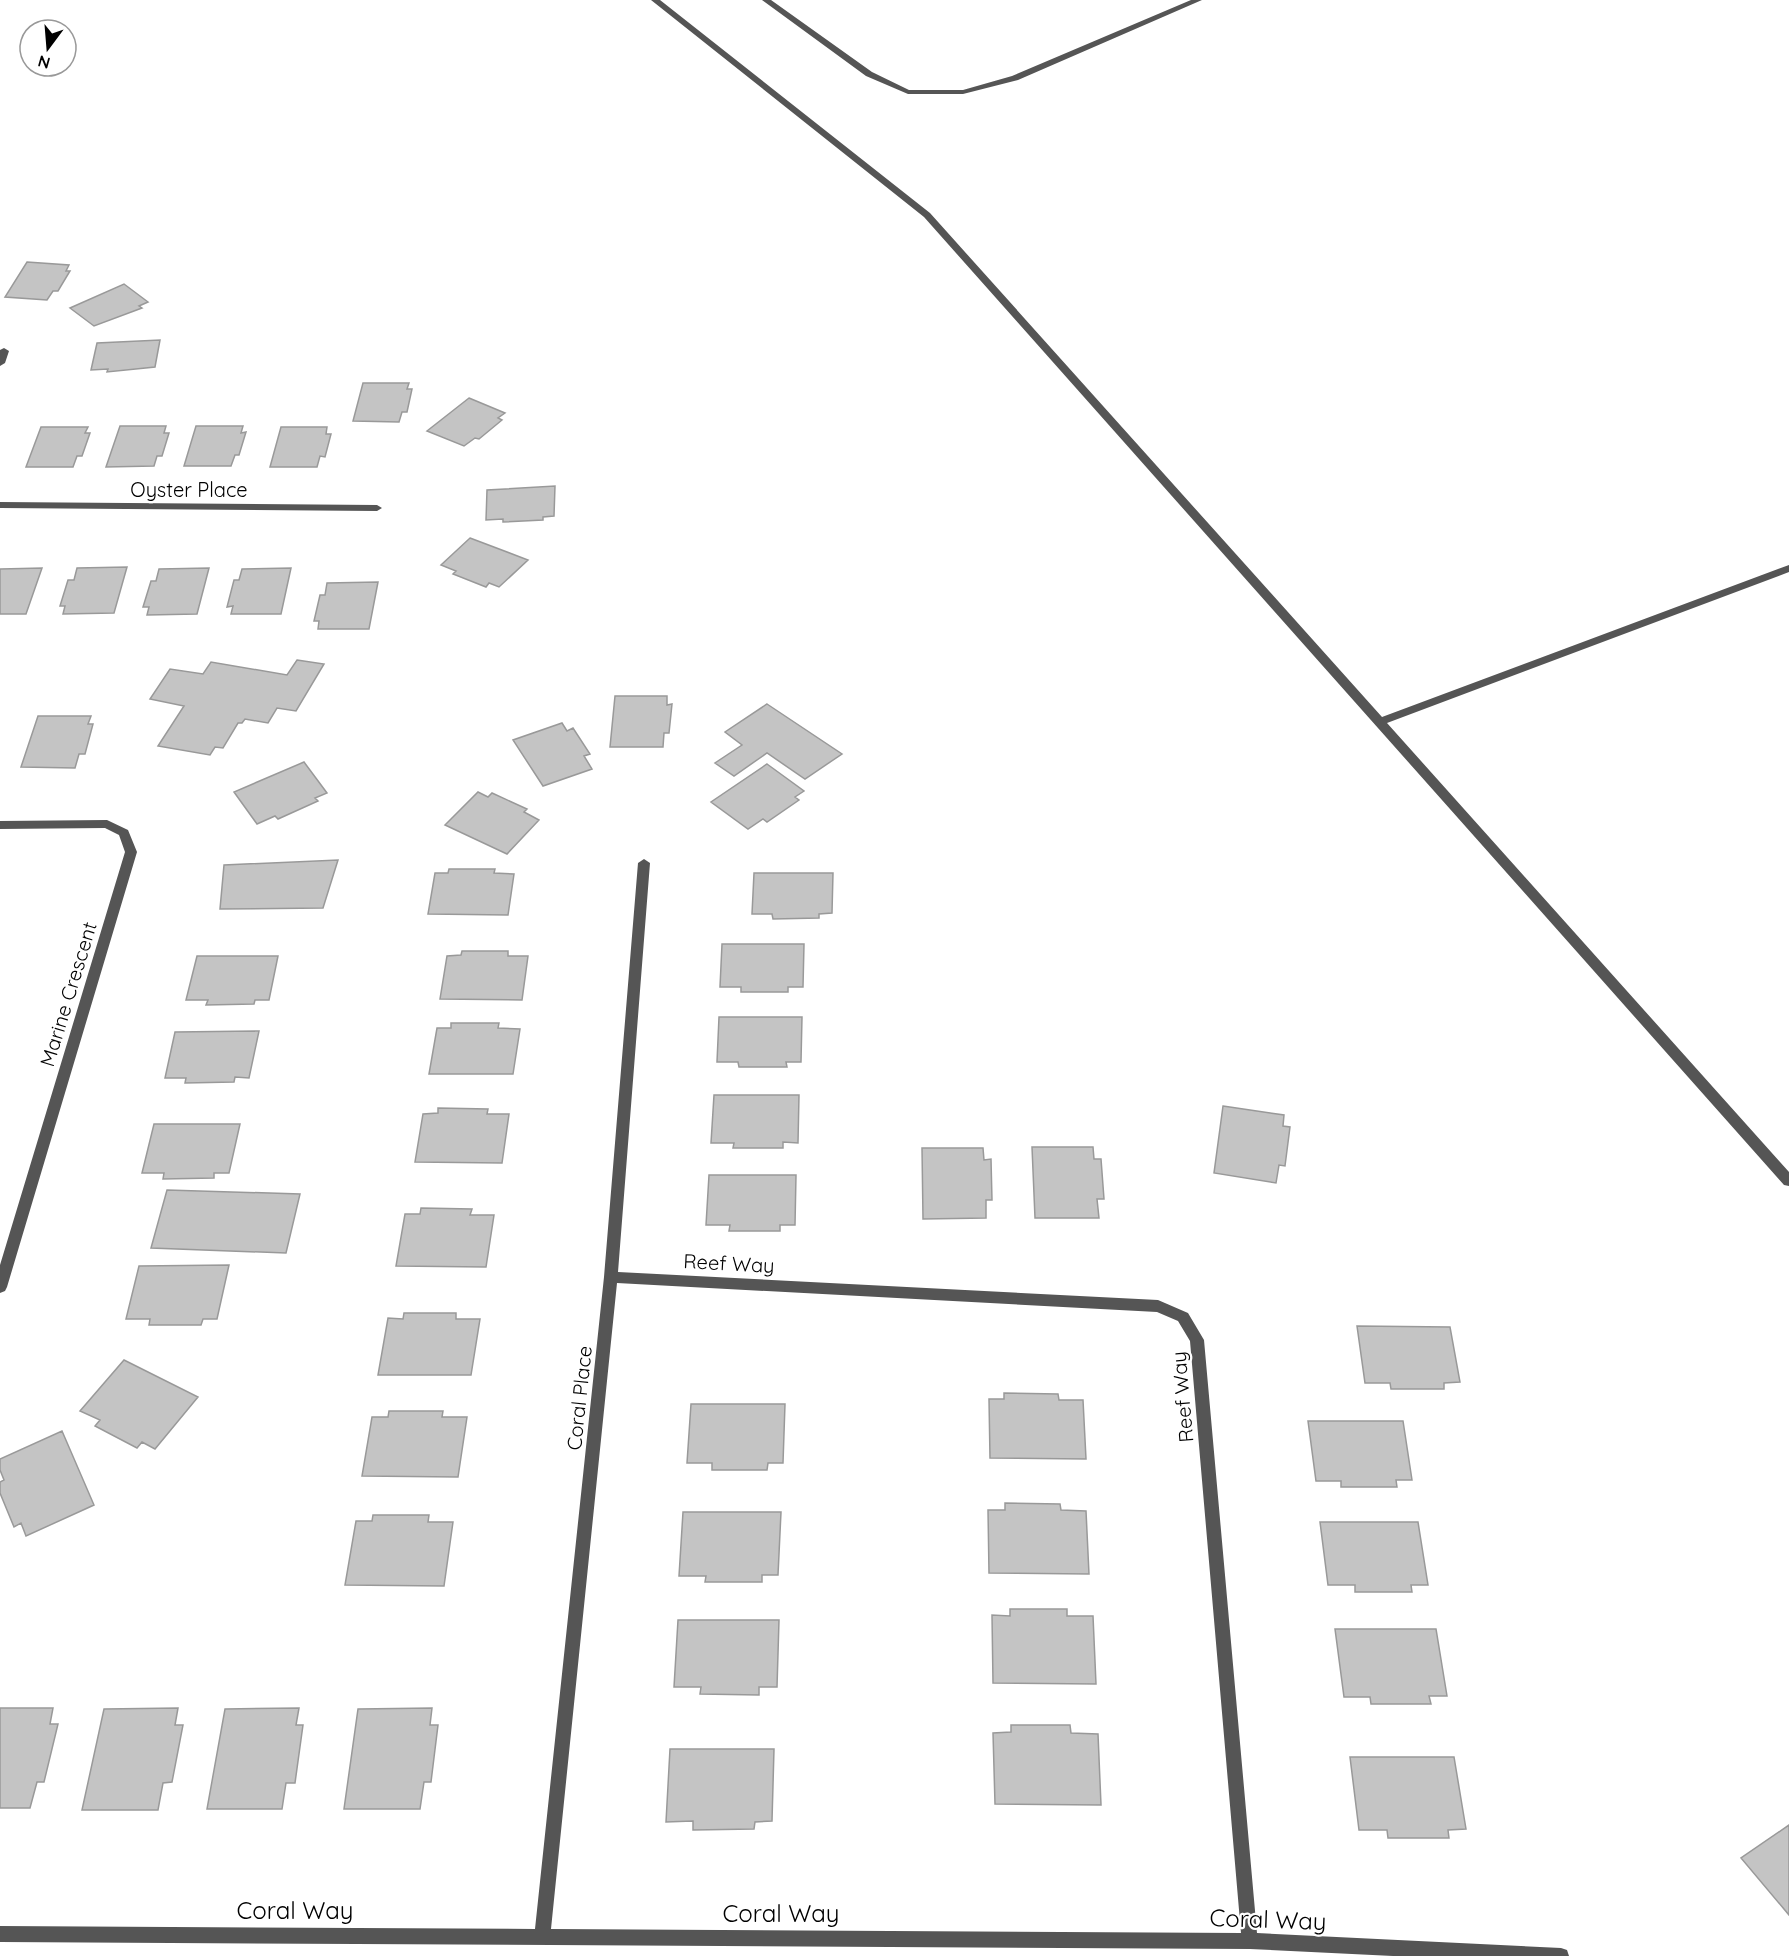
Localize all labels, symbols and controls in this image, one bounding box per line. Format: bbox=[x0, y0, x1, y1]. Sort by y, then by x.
north arrow bbox=[18, 18, 78, 78]
text: N bbox=[35, 51, 52, 74]
street label: Oyster Place bbox=[130, 477, 248, 502]
street label: Marine Crescent bbox=[34, 918, 102, 1069]
street label: Reef Way bbox=[683, 1248, 775, 1278]
street label: Coral Place bbox=[561, 1344, 597, 1452]
street label: Reef Way bbox=[1166, 1350, 1198, 1444]
street label: Coral Way bbox=[237, 1895, 353, 1925]
street label: Coral Way bbox=[723, 1898, 839, 1928]
street label: Coral Way bbox=[1209, 1902, 1327, 1936]

